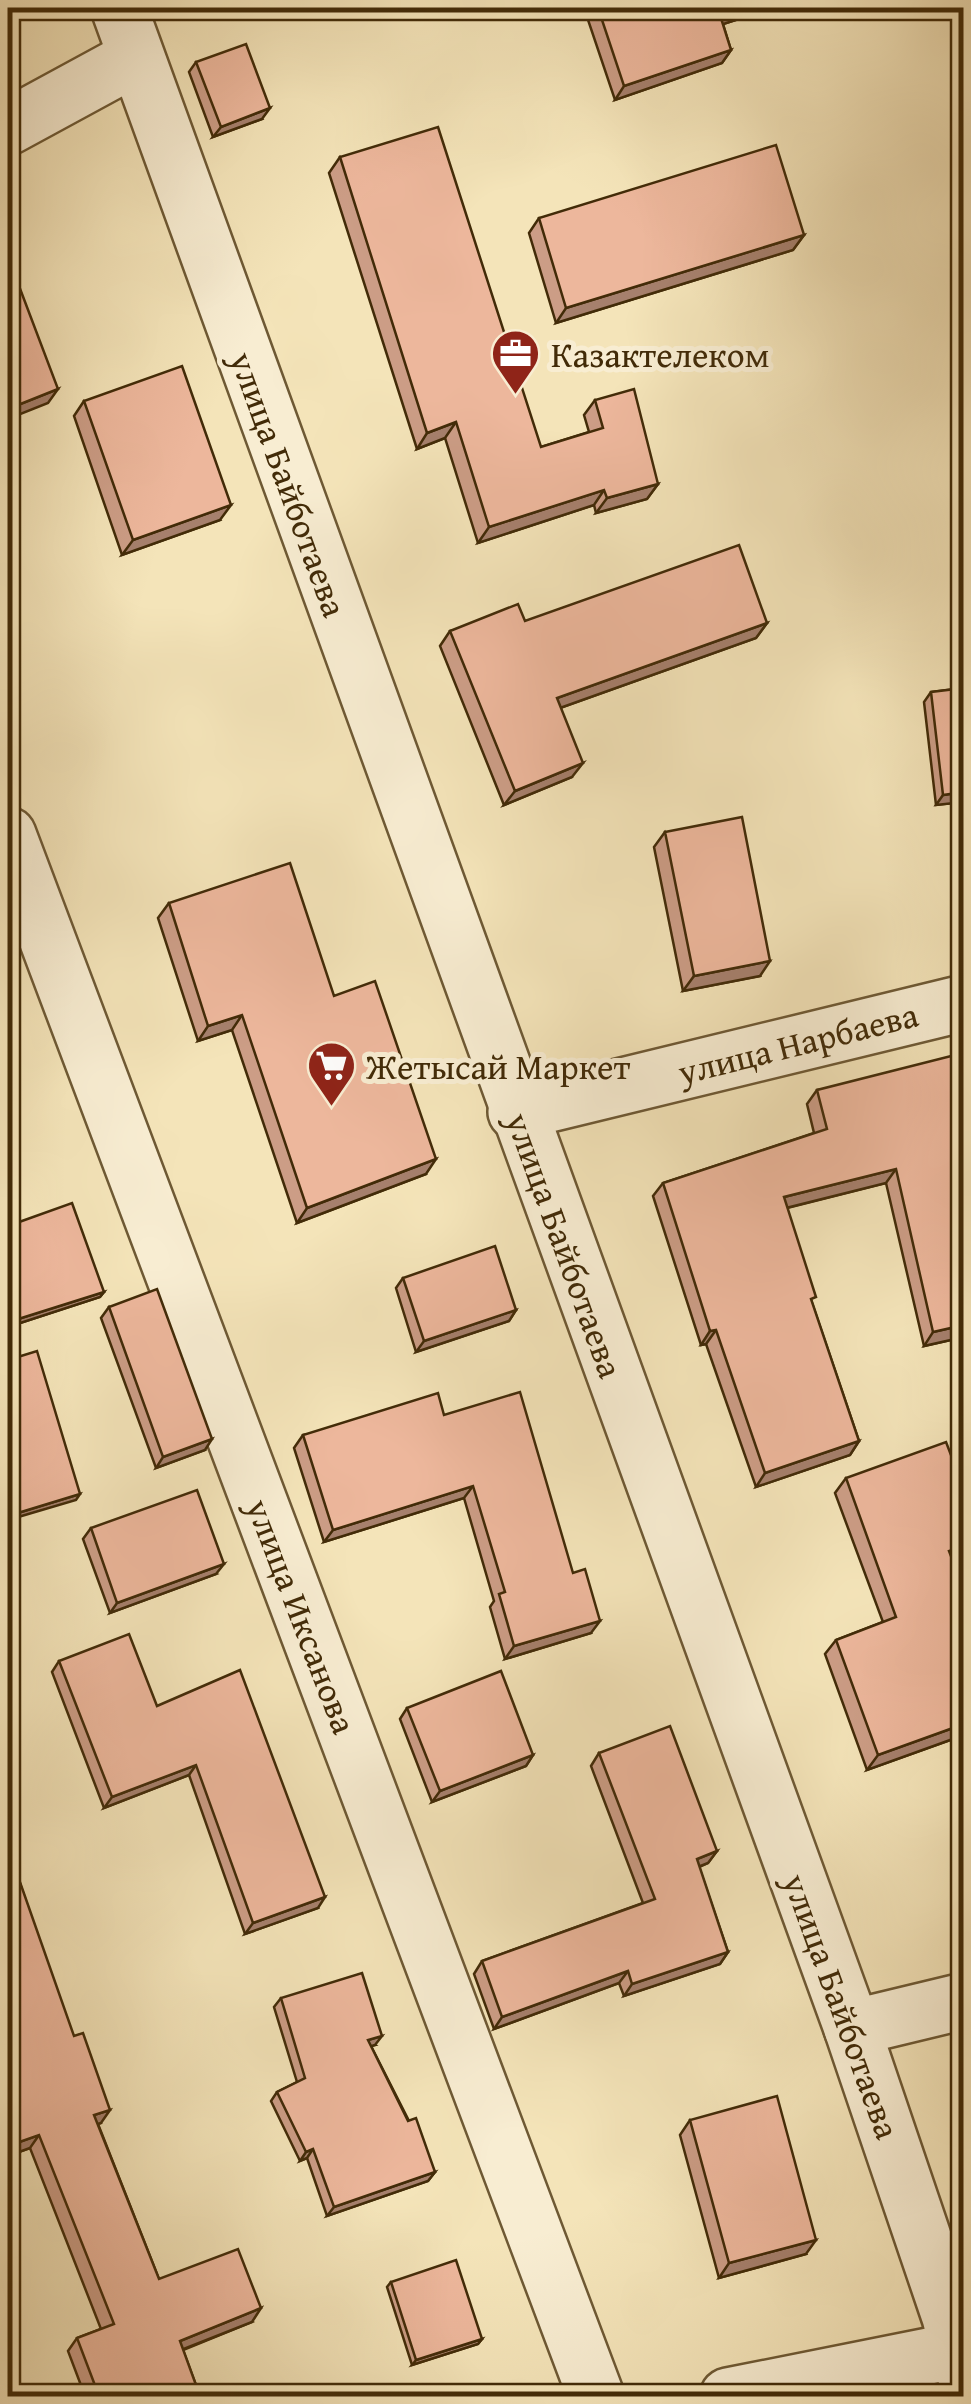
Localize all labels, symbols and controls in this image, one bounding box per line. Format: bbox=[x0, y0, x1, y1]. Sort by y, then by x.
office icon: Казактелеком bbox=[490, 328, 542, 396]
place label: Казактелеком bbox=[551, 329, 770, 380]
street label: улица Байботаева bbox=[217, 343, 361, 624]
street label: улица Нарбаева bbox=[672, 988, 924, 1098]
supermarket icon: Жетысай Маркет bbox=[305, 1040, 357, 1108]
place label: Жетысай Маркет bbox=[365, 1041, 630, 1092]
street label: улица Байботаева bbox=[493, 1104, 637, 1385]
street label: улица Иксанова bbox=[233, 1490, 370, 1741]
street label: улица Байботаева bbox=[770, 1865, 914, 2146]

